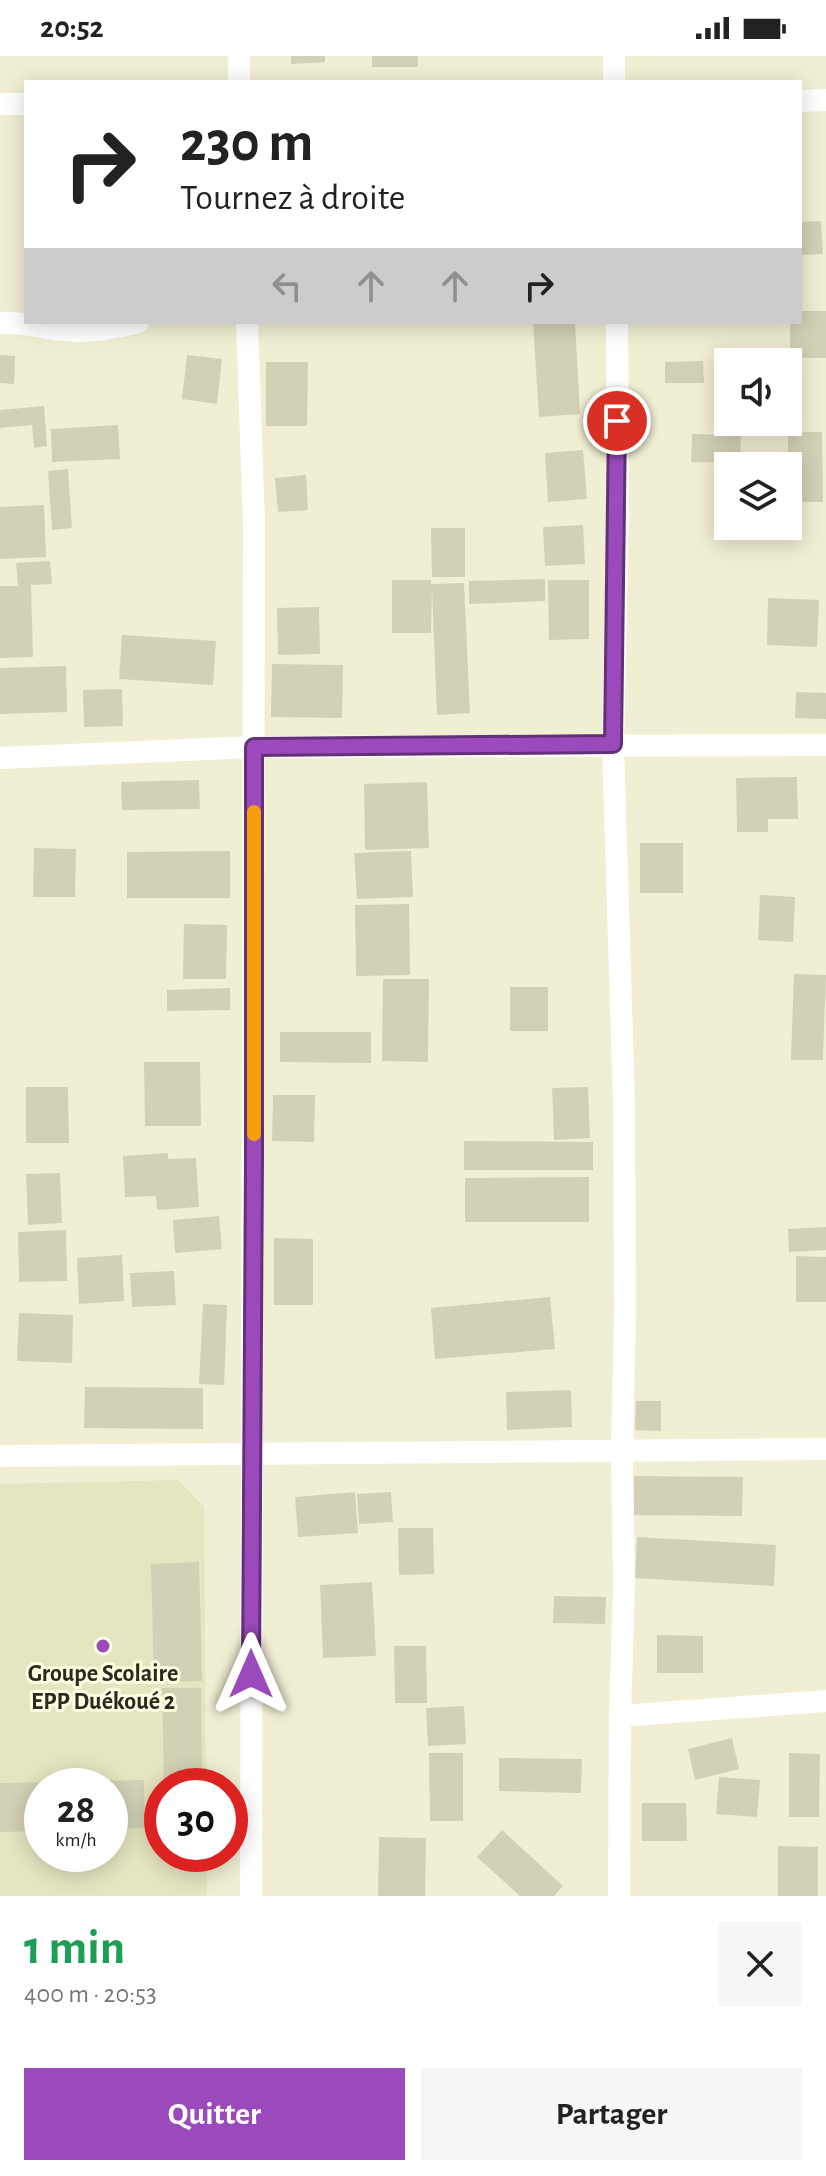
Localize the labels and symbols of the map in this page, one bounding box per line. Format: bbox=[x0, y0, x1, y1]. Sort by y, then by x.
pin bbox=[583, 387, 651, 455]
position arrow bbox=[209, 1632, 293, 1716]
marker: Groupe Scolaire EPP Duékoué 2 bbox=[94, 1637, 112, 1655]
place label: Groupe Scolaire EPP Duékoué 2 bbox=[28, 1662, 178, 1714]
speed limit sign: 30 bbox=[144, 1768, 248, 1872]

